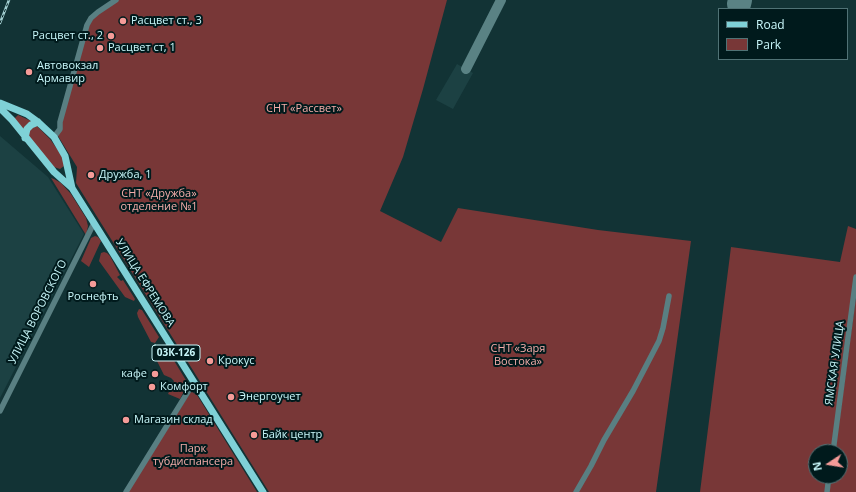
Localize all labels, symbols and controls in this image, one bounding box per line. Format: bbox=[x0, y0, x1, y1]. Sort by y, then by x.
legend bbox=[718, 8, 848, 60]
place label: Расцвет ст., 3 bbox=[131, 14, 202, 28]
marker: Расцвет ст., 3 bbox=[118, 16, 128, 26]
text: Road bbox=[756, 16, 785, 33]
place label: Расцвет ст., 2 bbox=[32, 29, 103, 43]
marker: Расцвет ст., 2 bbox=[106, 31, 116, 41]
text: Park bbox=[756, 36, 781, 53]
place label: Расцвет ст, 1 bbox=[108, 41, 176, 55]
marker: Расцвет ст, 1 bbox=[95, 43, 105, 53]
place label: Автовокзал Армавир bbox=[37, 59, 98, 85]
marker: Автовокзал Армавир bbox=[24, 67, 34, 77]
park label: СНТ «Рассвет» bbox=[266, 102, 342, 116]
place label: Дружба, 1 bbox=[99, 168, 151, 182]
marker: Дружба, 1 bbox=[86, 170, 96, 180]
park label: СНТ «Дружба» отделение №1 bbox=[120, 187, 198, 213]
street label: УЛИЦА ЕФРЕМОВА bbox=[113, 237, 177, 329]
street label: УЛИЦА ВОРОВСКОГО bbox=[6, 258, 70, 366]
marker: Роснефть bbox=[88, 279, 98, 289]
place label: Роснефть bbox=[67, 290, 119, 304]
street label: ЯМСКАЯ УЛИЦА bbox=[823, 320, 847, 406]
park label: СНТ «Заря Востока» bbox=[491, 342, 545, 368]
road number: 03К-126 bbox=[152, 345, 200, 361]
place label: Крокус bbox=[218, 354, 255, 368]
marker: Крокус bbox=[205, 356, 215, 366]
place label: кафе bbox=[121, 367, 147, 381]
marker: кафе bbox=[150, 369, 160, 379]
place label: Комфорт bbox=[160, 380, 208, 394]
marker: Комфорт bbox=[147, 382, 157, 392]
place label: Энергоучет bbox=[239, 390, 301, 404]
marker: Энергоучет bbox=[226, 392, 236, 402]
place label: Магазин склад bbox=[134, 413, 213, 427]
marker: Магазин склад bbox=[121, 415, 131, 425]
place label: Байк центр bbox=[262, 428, 322, 442]
marker: Байк центр bbox=[249, 430, 259, 440]
park label: Парк тубдиспансера bbox=[153, 442, 233, 468]
north arrow bbox=[808, 444, 848, 484]
text: N bbox=[808, 460, 825, 472]

